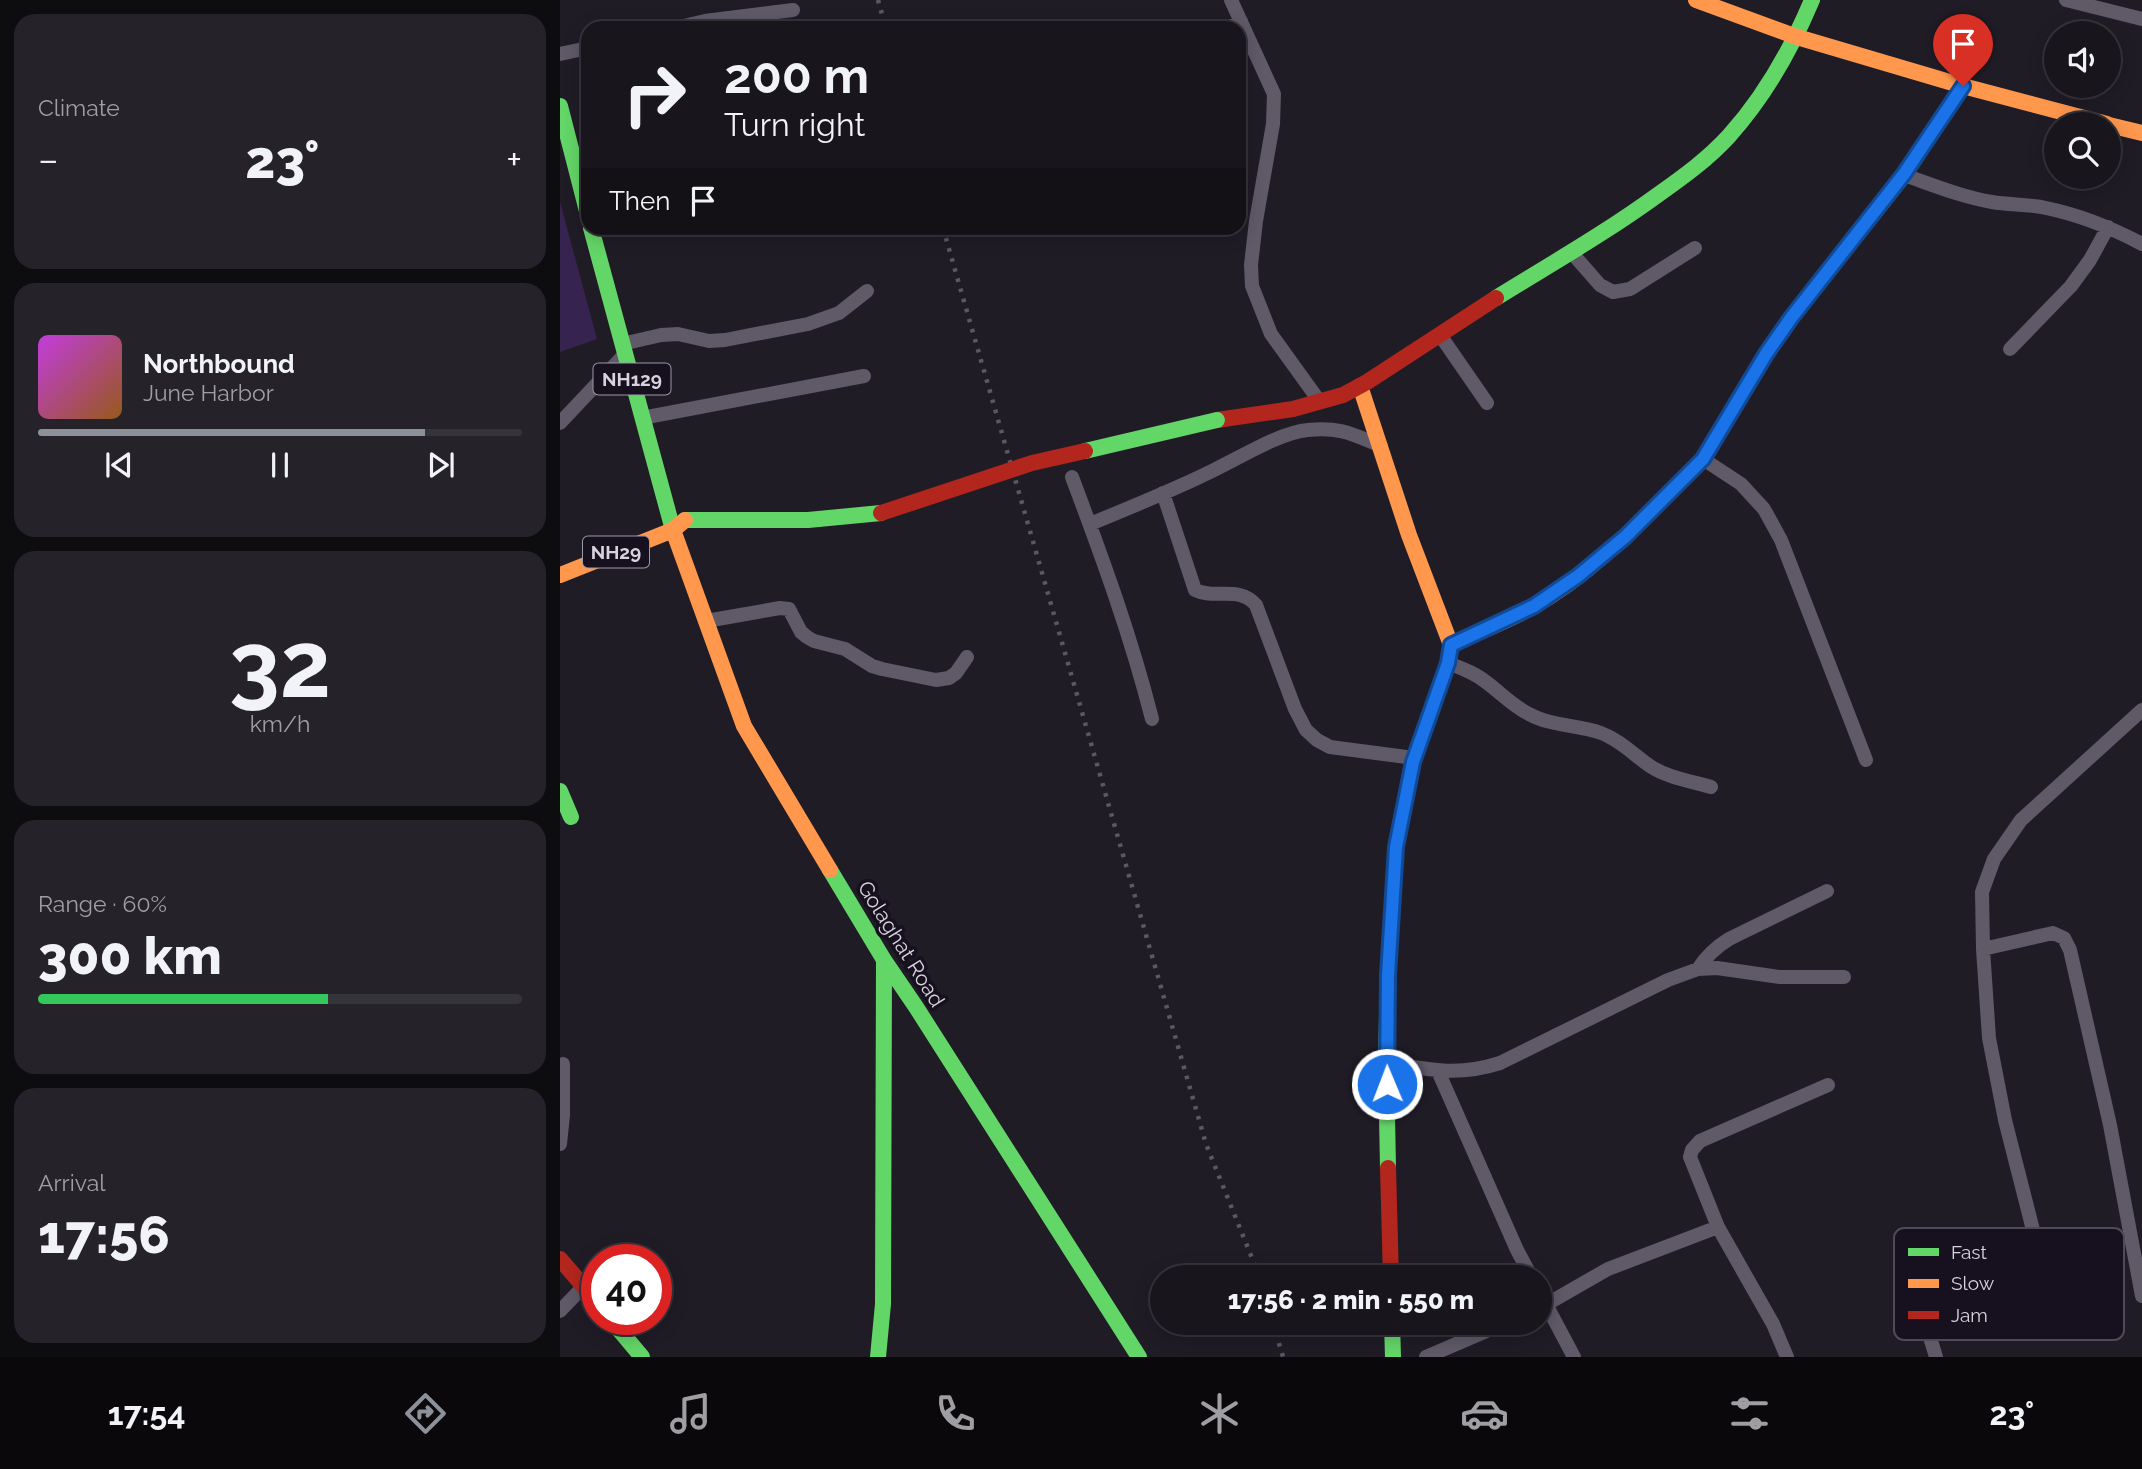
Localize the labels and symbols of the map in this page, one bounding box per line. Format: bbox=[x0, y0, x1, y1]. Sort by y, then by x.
pin bbox=[1933, 14, 1993, 86]
road number: NH129 bbox=[594, 364, 670, 394]
road number: NH29 bbox=[583, 537, 649, 568]
street label: Golaghat Road bbox=[853, 876, 950, 1011]
position arrow bbox=[1350, 1047, 1424, 1121]
legend bbox=[1894, 1228, 2124, 1340]
text: Fast bbox=[1951, 1241, 1987, 1263]
speed limit sign: 40 bbox=[581, 1244, 672, 1335]
text: Slow bbox=[1951, 1272, 1995, 1294]
text: Jam bbox=[1951, 1304, 1988, 1326]

